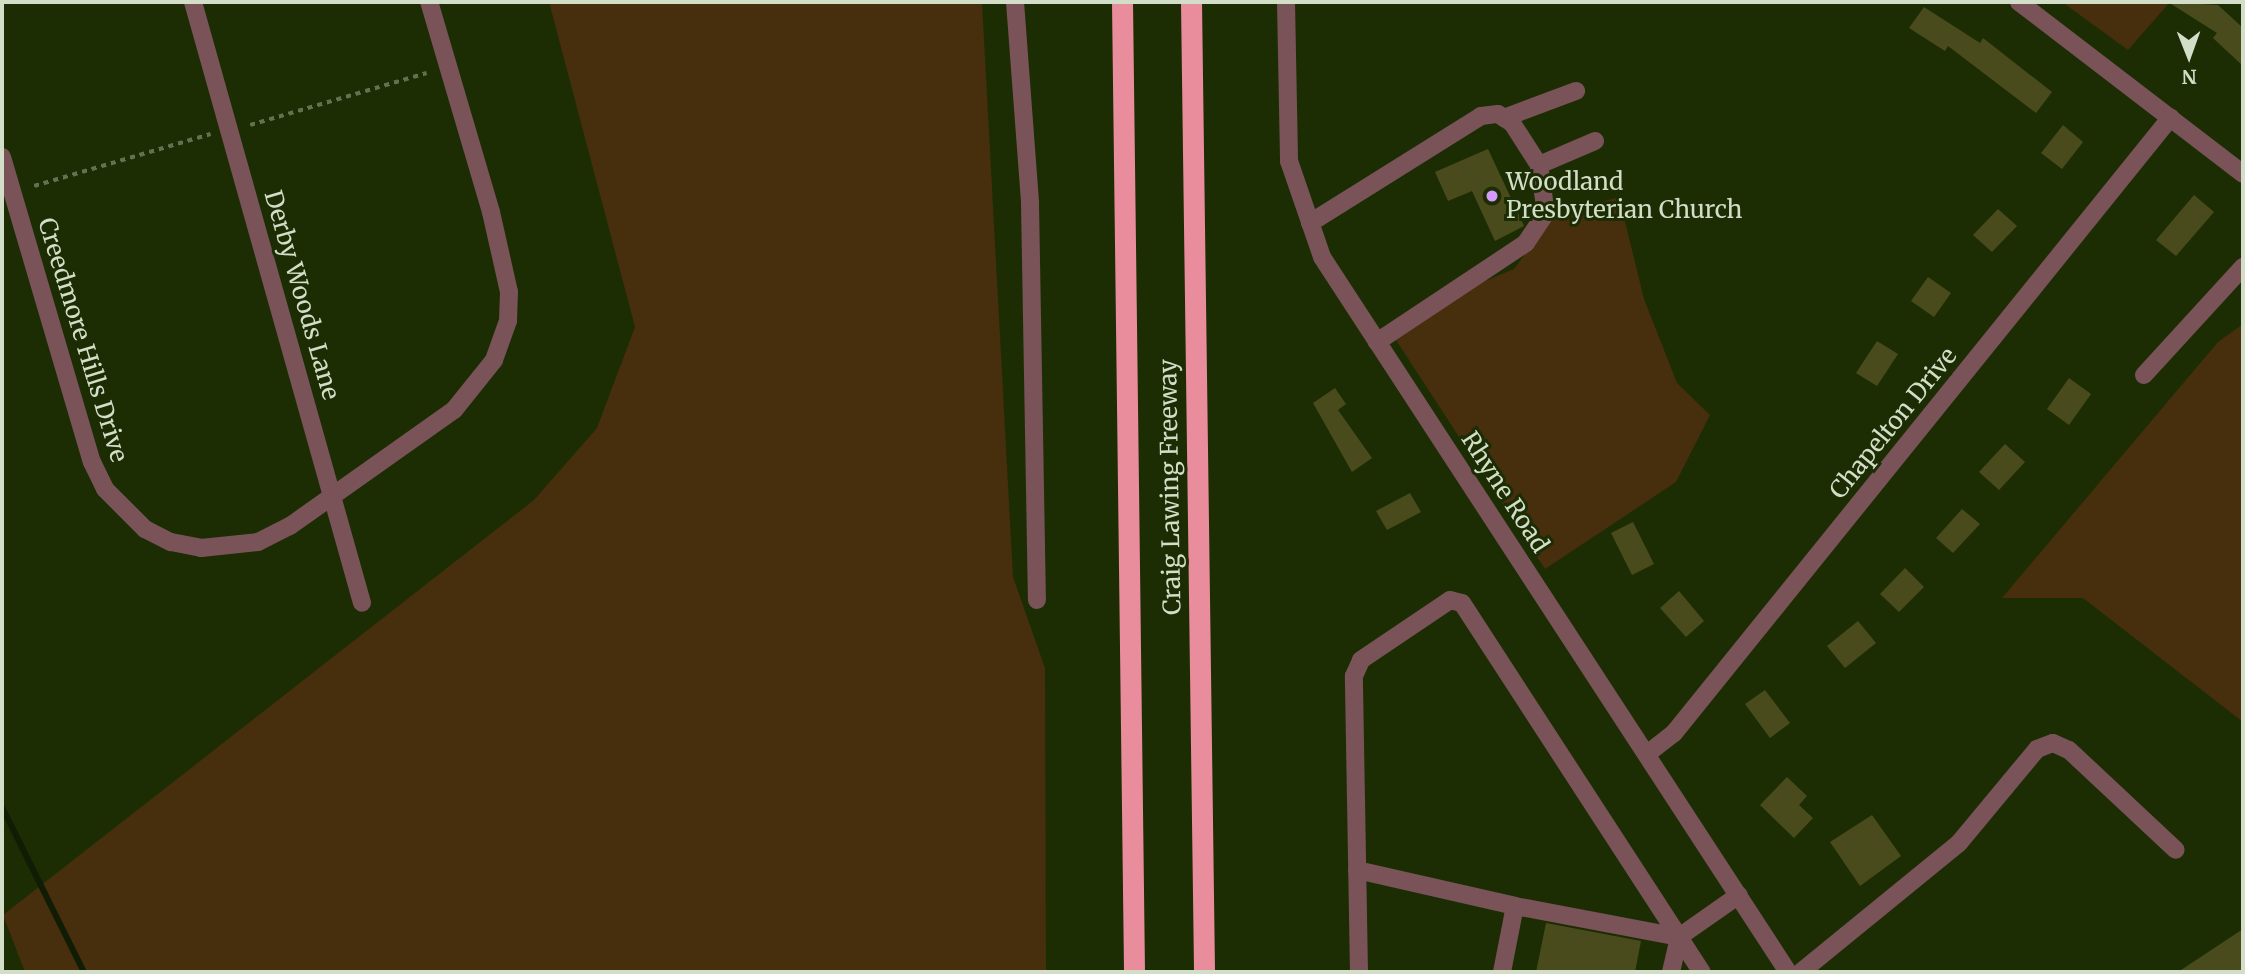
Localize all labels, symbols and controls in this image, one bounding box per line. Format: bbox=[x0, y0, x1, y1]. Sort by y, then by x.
north arrow bbox=[2154, 21, 2224, 91]
text: N bbox=[2182, 65, 2197, 89]
place label: Woodland Presbyterian Church bbox=[1506, 168, 1742, 224]
street label: Derby Woods Lane bbox=[258, 187, 346, 403]
marker: Woodland Presbyterian Church bbox=[1484, 188, 1500, 204]
street label: Creedmore Hills Drive bbox=[32, 215, 134, 465]
street label: Chapelton Drive bbox=[1823, 342, 1963, 504]
street label: Craig Lawing Freeway bbox=[1153, 359, 1187, 615]
street label: Rhyne Road bbox=[1455, 426, 1555, 558]

